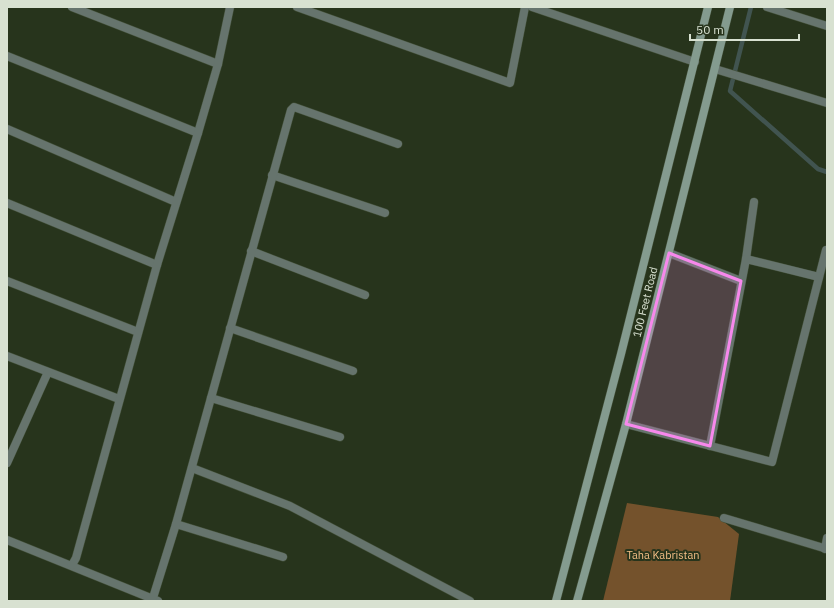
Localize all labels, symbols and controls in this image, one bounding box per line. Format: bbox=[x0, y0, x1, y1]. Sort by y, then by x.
scale bar bbox=[690, 16, 799, 42]
text: 50 m bbox=[696, 22, 724, 37]
street label: 100 Feet Road bbox=[629, 265, 661, 339]
park label: Taha Kabristan bbox=[626, 548, 700, 562]

